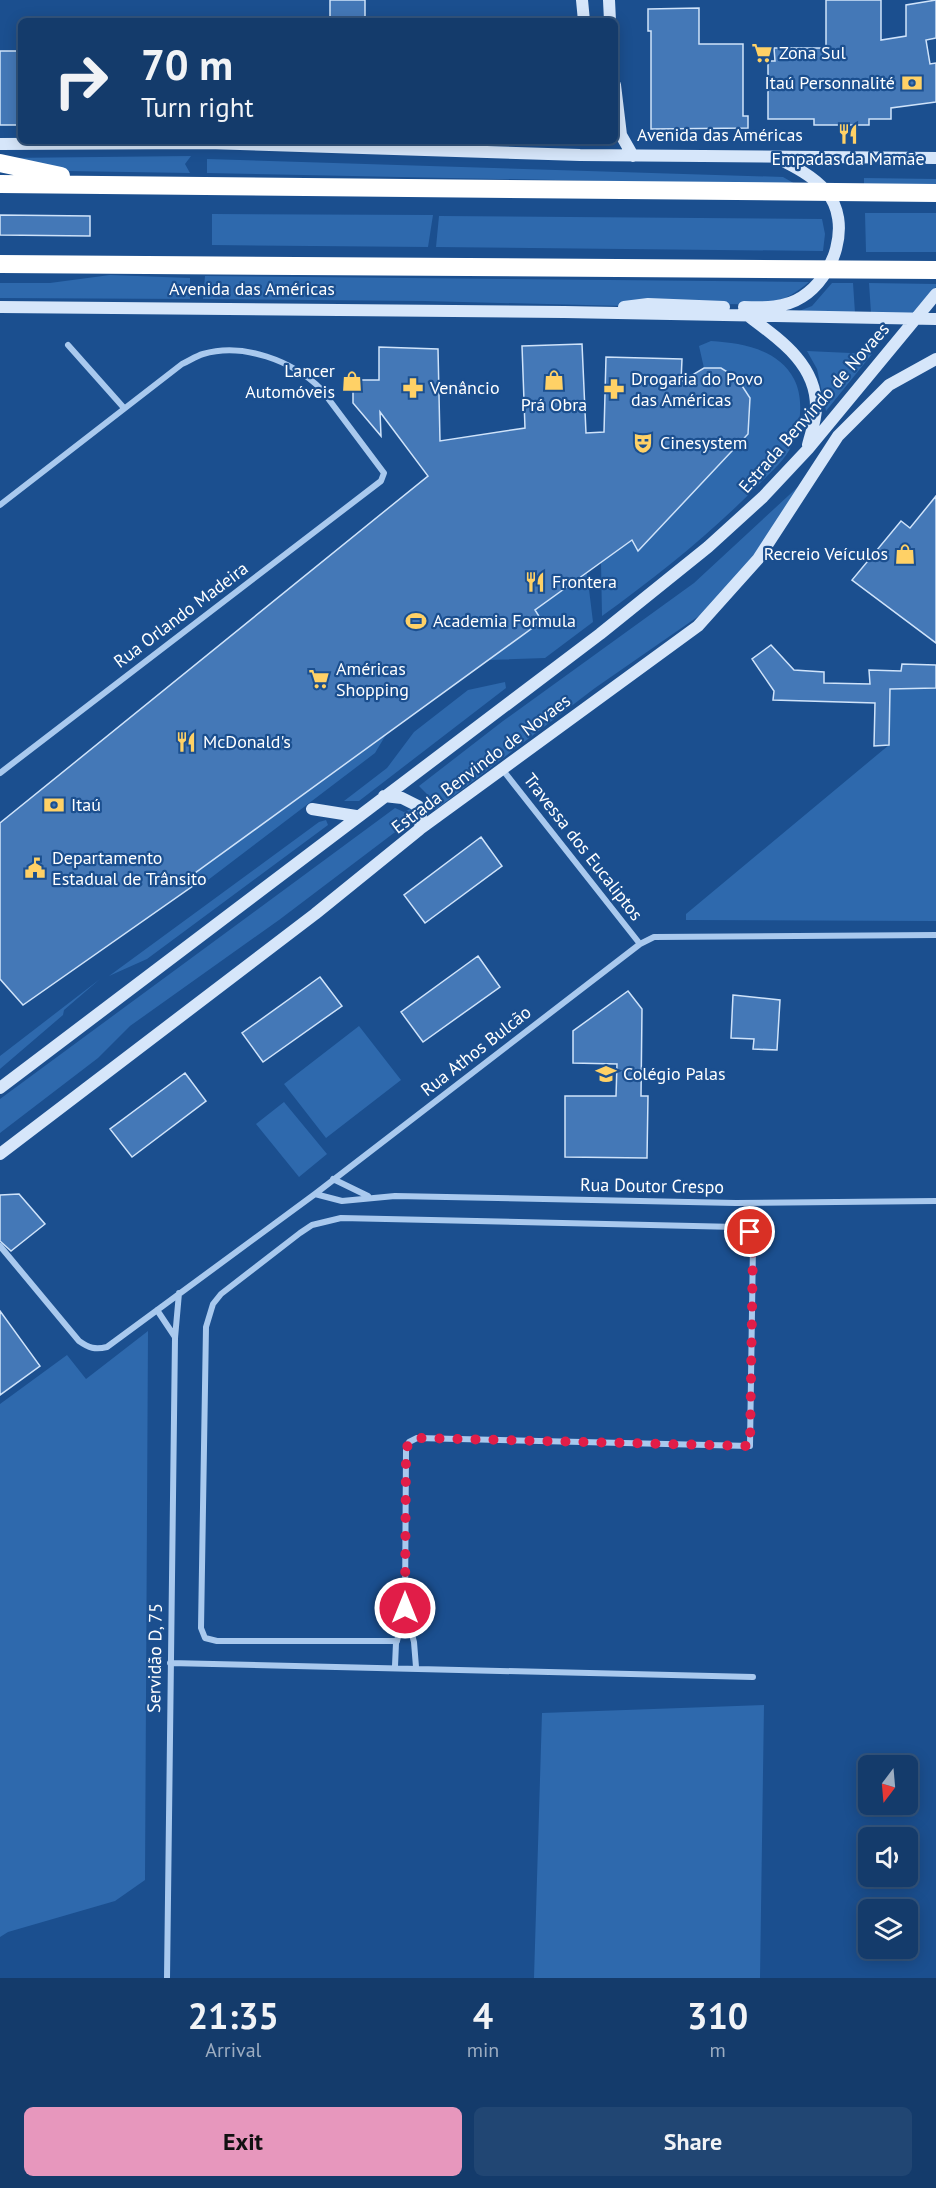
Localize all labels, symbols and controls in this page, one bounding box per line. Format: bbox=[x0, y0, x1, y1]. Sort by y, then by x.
text: 70 m bbox=[141, 37, 233, 92]
supermarket icon: Zona Sul bbox=[750, 41, 774, 65]
place label: Zona Sul bbox=[779, 41, 846, 64]
icon: right bbox=[42, 42, 120, 120]
place label: Itaú Personnalité bbox=[765, 71, 895, 94]
bank icon: Itaú Personnalité bbox=[900, 71, 924, 95]
text: Turn right bbox=[141, 90, 254, 124]
restaurant icon: Empadas da Mamãe bbox=[836, 122, 860, 146]
street label: Avenida das Américas bbox=[637, 123, 803, 146]
place label: Empadas da Mamãe bbox=[771, 147, 925, 170]
street label: Avenida das Américas bbox=[169, 277, 335, 300]
street label: Estrada Benvindo de Novaes bbox=[733, 318, 894, 498]
place label: Lancer Automóveis bbox=[245, 359, 335, 403]
place label: Drogaria do Povo das Américas bbox=[631, 367, 763, 411]
shop icon: Prá Obra bbox=[542, 368, 566, 392]
shop icon: Lancer Automóveis bbox=[340, 369, 364, 393]
pharmacy icon: Venâncio bbox=[401, 376, 425, 400]
place label: Venâncio bbox=[429, 376, 500, 399]
pharmacy icon: Drogaria do Povo das Américas bbox=[602, 377, 626, 401]
place label: Prá Obra bbox=[521, 393, 587, 416]
theatre icon: Cinesystem bbox=[631, 431, 655, 455]
place label: Cinesystem bbox=[660, 431, 747, 454]
place label: Recreio Veículos bbox=[764, 542, 888, 565]
shop icon: Recreio Veículos bbox=[893, 542, 917, 566]
street label: Rua Orlando Madeira bbox=[109, 557, 252, 673]
restaurant icon: Frontera bbox=[523, 570, 547, 594]
place label: Frontera bbox=[552, 570, 617, 593]
sports icon: Academia Formula bbox=[404, 609, 428, 633]
place label: Academia Formula bbox=[433, 609, 576, 632]
place label: Américas Shopping bbox=[336, 657, 409, 701]
supermarket icon: Américas Shopping bbox=[307, 667, 331, 691]
street label: Estrada Benvindo de Novaes bbox=[387, 689, 575, 838]
restaurant icon: McDonald's bbox=[174, 730, 198, 754]
place label: McDonald's bbox=[203, 730, 291, 753]
street label: Travessa dos Eucaliptos bbox=[519, 768, 648, 925]
bank icon: Itaú bbox=[42, 793, 66, 817]
place label: Itaú bbox=[71, 793, 101, 816]
place label: Departamento Estadual de Trânsito bbox=[52, 846, 207, 890]
public building icon: Departamento Estadual de Trânsito bbox=[23, 856, 47, 880]
street label: Rua Athos Bulcão bbox=[416, 1000, 535, 1101]
school or university icon: Colégio Palas bbox=[594, 1062, 618, 1086]
place label: Colégio Palas bbox=[623, 1062, 726, 1085]
street label: Rua Doutor Crespo bbox=[580, 1173, 724, 1198]
pin bbox=[724, 1206, 775, 1257]
icon: arrive bbox=[733, 1215, 766, 1248]
position arrow bbox=[373, 1576, 437, 1640]
street label: Servidão D, 75 bbox=[142, 1603, 167, 1713]
north arrow bbox=[858, 1755, 918, 1815]
map controls bbox=[858, 1755, 918, 1959]
button: sound bbox=[858, 1827, 918, 1887]
button: layers bbox=[858, 1899, 918, 1959]
text: 21:35 bbox=[188, 1992, 279, 2039]
text: 4 bbox=[473, 1992, 493, 2039]
text: 310 bbox=[687, 1992, 748, 2039]
text: Arrival bbox=[205, 2037, 261, 2063]
text: min bbox=[467, 2037, 499, 2063]
text: m bbox=[710, 2037, 726, 2063]
button: Exit bbox=[24, 2107, 462, 2176]
button: Share bbox=[474, 2107, 912, 2176]

